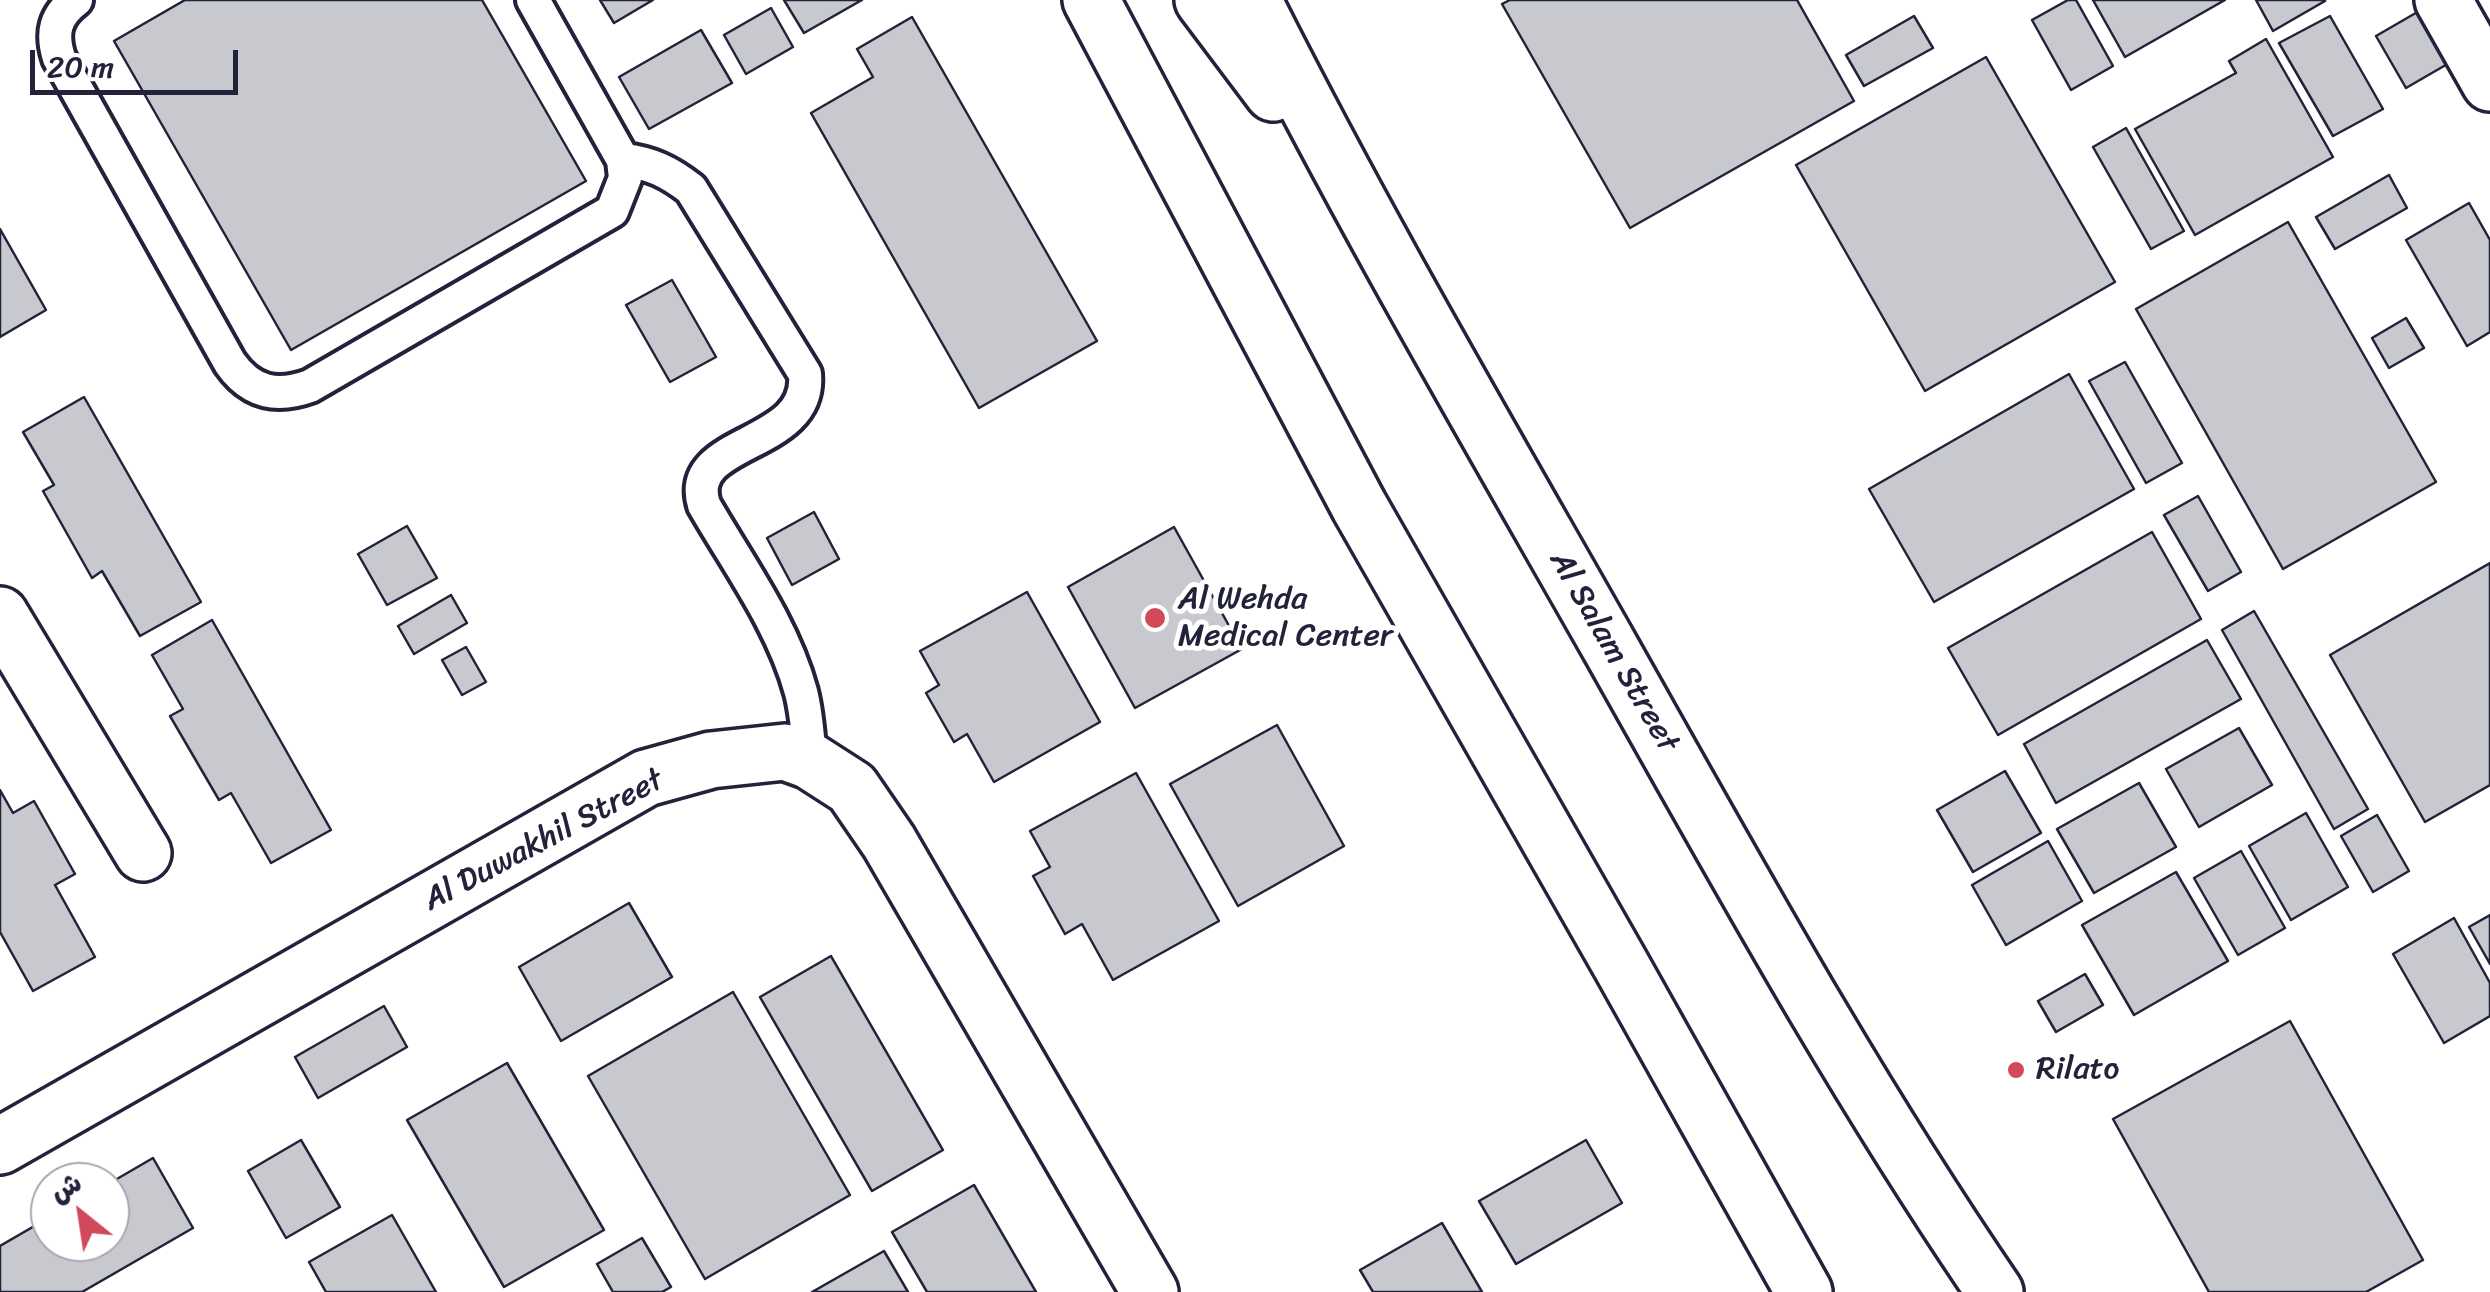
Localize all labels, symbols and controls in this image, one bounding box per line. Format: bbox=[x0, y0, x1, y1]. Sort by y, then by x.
scale bar bbox=[35, 30, 242, 92]
text: 20 m bbox=[47, 40, 114, 94]
street label: Al Salam Street bbox=[1540, 545, 1686, 759]
place label: Al Wehda Medical Center bbox=[1178, 581, 1393, 656]
marker: Al Wehda Medical Center bbox=[1142, 605, 1168, 631]
street label: Al Duwakhil Street bbox=[418, 762, 670, 920]
place label: Rilato bbox=[2036, 1051, 2119, 1089]
marker: Rilato bbox=[2005, 1059, 2027, 1081]
text: ش bbox=[40, 1158, 91, 1216]
north arrow bbox=[30, 1162, 130, 1262]

